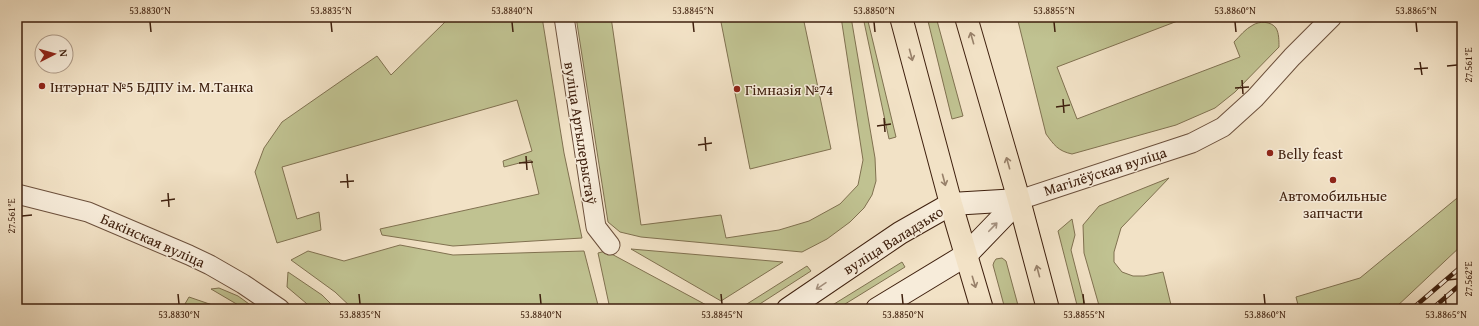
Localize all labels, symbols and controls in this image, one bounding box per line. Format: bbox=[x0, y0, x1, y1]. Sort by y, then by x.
text: 53.8830°N bbox=[129, 3, 171, 18]
text: 53.8835°N bbox=[310, 3, 352, 18]
text: 53.8840°N bbox=[491, 3, 533, 18]
text: 53.8845°N bbox=[672, 3, 714, 18]
text: 53.8850°N bbox=[853, 3, 895, 18]
text: 53.8855°N bbox=[1033, 3, 1075, 18]
text: 53.8860°N bbox=[1214, 3, 1256, 18]
text: 53.8865°N bbox=[1395, 3, 1437, 18]
one-way arrow bbox=[968, 31, 975, 44]
north arrow bbox=[34, 34, 74, 74]
text: 27.561°E bbox=[1461, 47, 1476, 83]
text: N bbox=[56, 48, 72, 58]
one-way arrow bbox=[908, 48, 915, 61]
street label: вуліца Артылерыстаў bbox=[559, 60, 603, 206]
place label: Інтэрнат №5 БДПУ ім. М.Танка bbox=[50, 76, 254, 97]
place label: Гімназія №74 bbox=[745, 79, 833, 100]
marker: Інтэрнат №5 БДПУ ім. М.Танка bbox=[37, 81, 47, 91]
marker: Гімназія №74 bbox=[732, 84, 742, 94]
street label: Магілёўская вуліца bbox=[1041, 141, 1170, 201]
place label: Belly feast bbox=[1278, 143, 1344, 164]
marker: Belly feast bbox=[1265, 148, 1275, 158]
one-way arrow bbox=[1004, 156, 1011, 169]
one-way arrow bbox=[941, 174, 949, 187]
marker: Автомобильные запчасти bbox=[1328, 175, 1338, 185]
place label: Автомобильные запчасти bbox=[1279, 185, 1387, 223]
text: 27.561°E bbox=[4, 198, 19, 234]
street label: вуліца Валадзько bbox=[839, 201, 947, 279]
street label: Бакінская вуліца bbox=[98, 208, 209, 273]
one-way arrow bbox=[988, 222, 997, 232]
text: 27.562°E bbox=[1461, 261, 1476, 297]
one-way arrow bbox=[1034, 265, 1041, 278]
one-way arrow bbox=[971, 275, 978, 288]
one-way arrow bbox=[815, 283, 827, 291]
text: 53.8830°N bbox=[158, 307, 200, 322]
text: 53.8835°N bbox=[339, 307, 381, 322]
text: 53.8840°N bbox=[520, 307, 562, 322]
text: 53.8845°N bbox=[701, 307, 743, 322]
text: 53.8850°N bbox=[882, 307, 924, 322]
text: 53.8855°N bbox=[1063, 307, 1105, 322]
text: 53.8860°N bbox=[1244, 307, 1286, 322]
text: 53.8865°N bbox=[1425, 307, 1467, 322]

